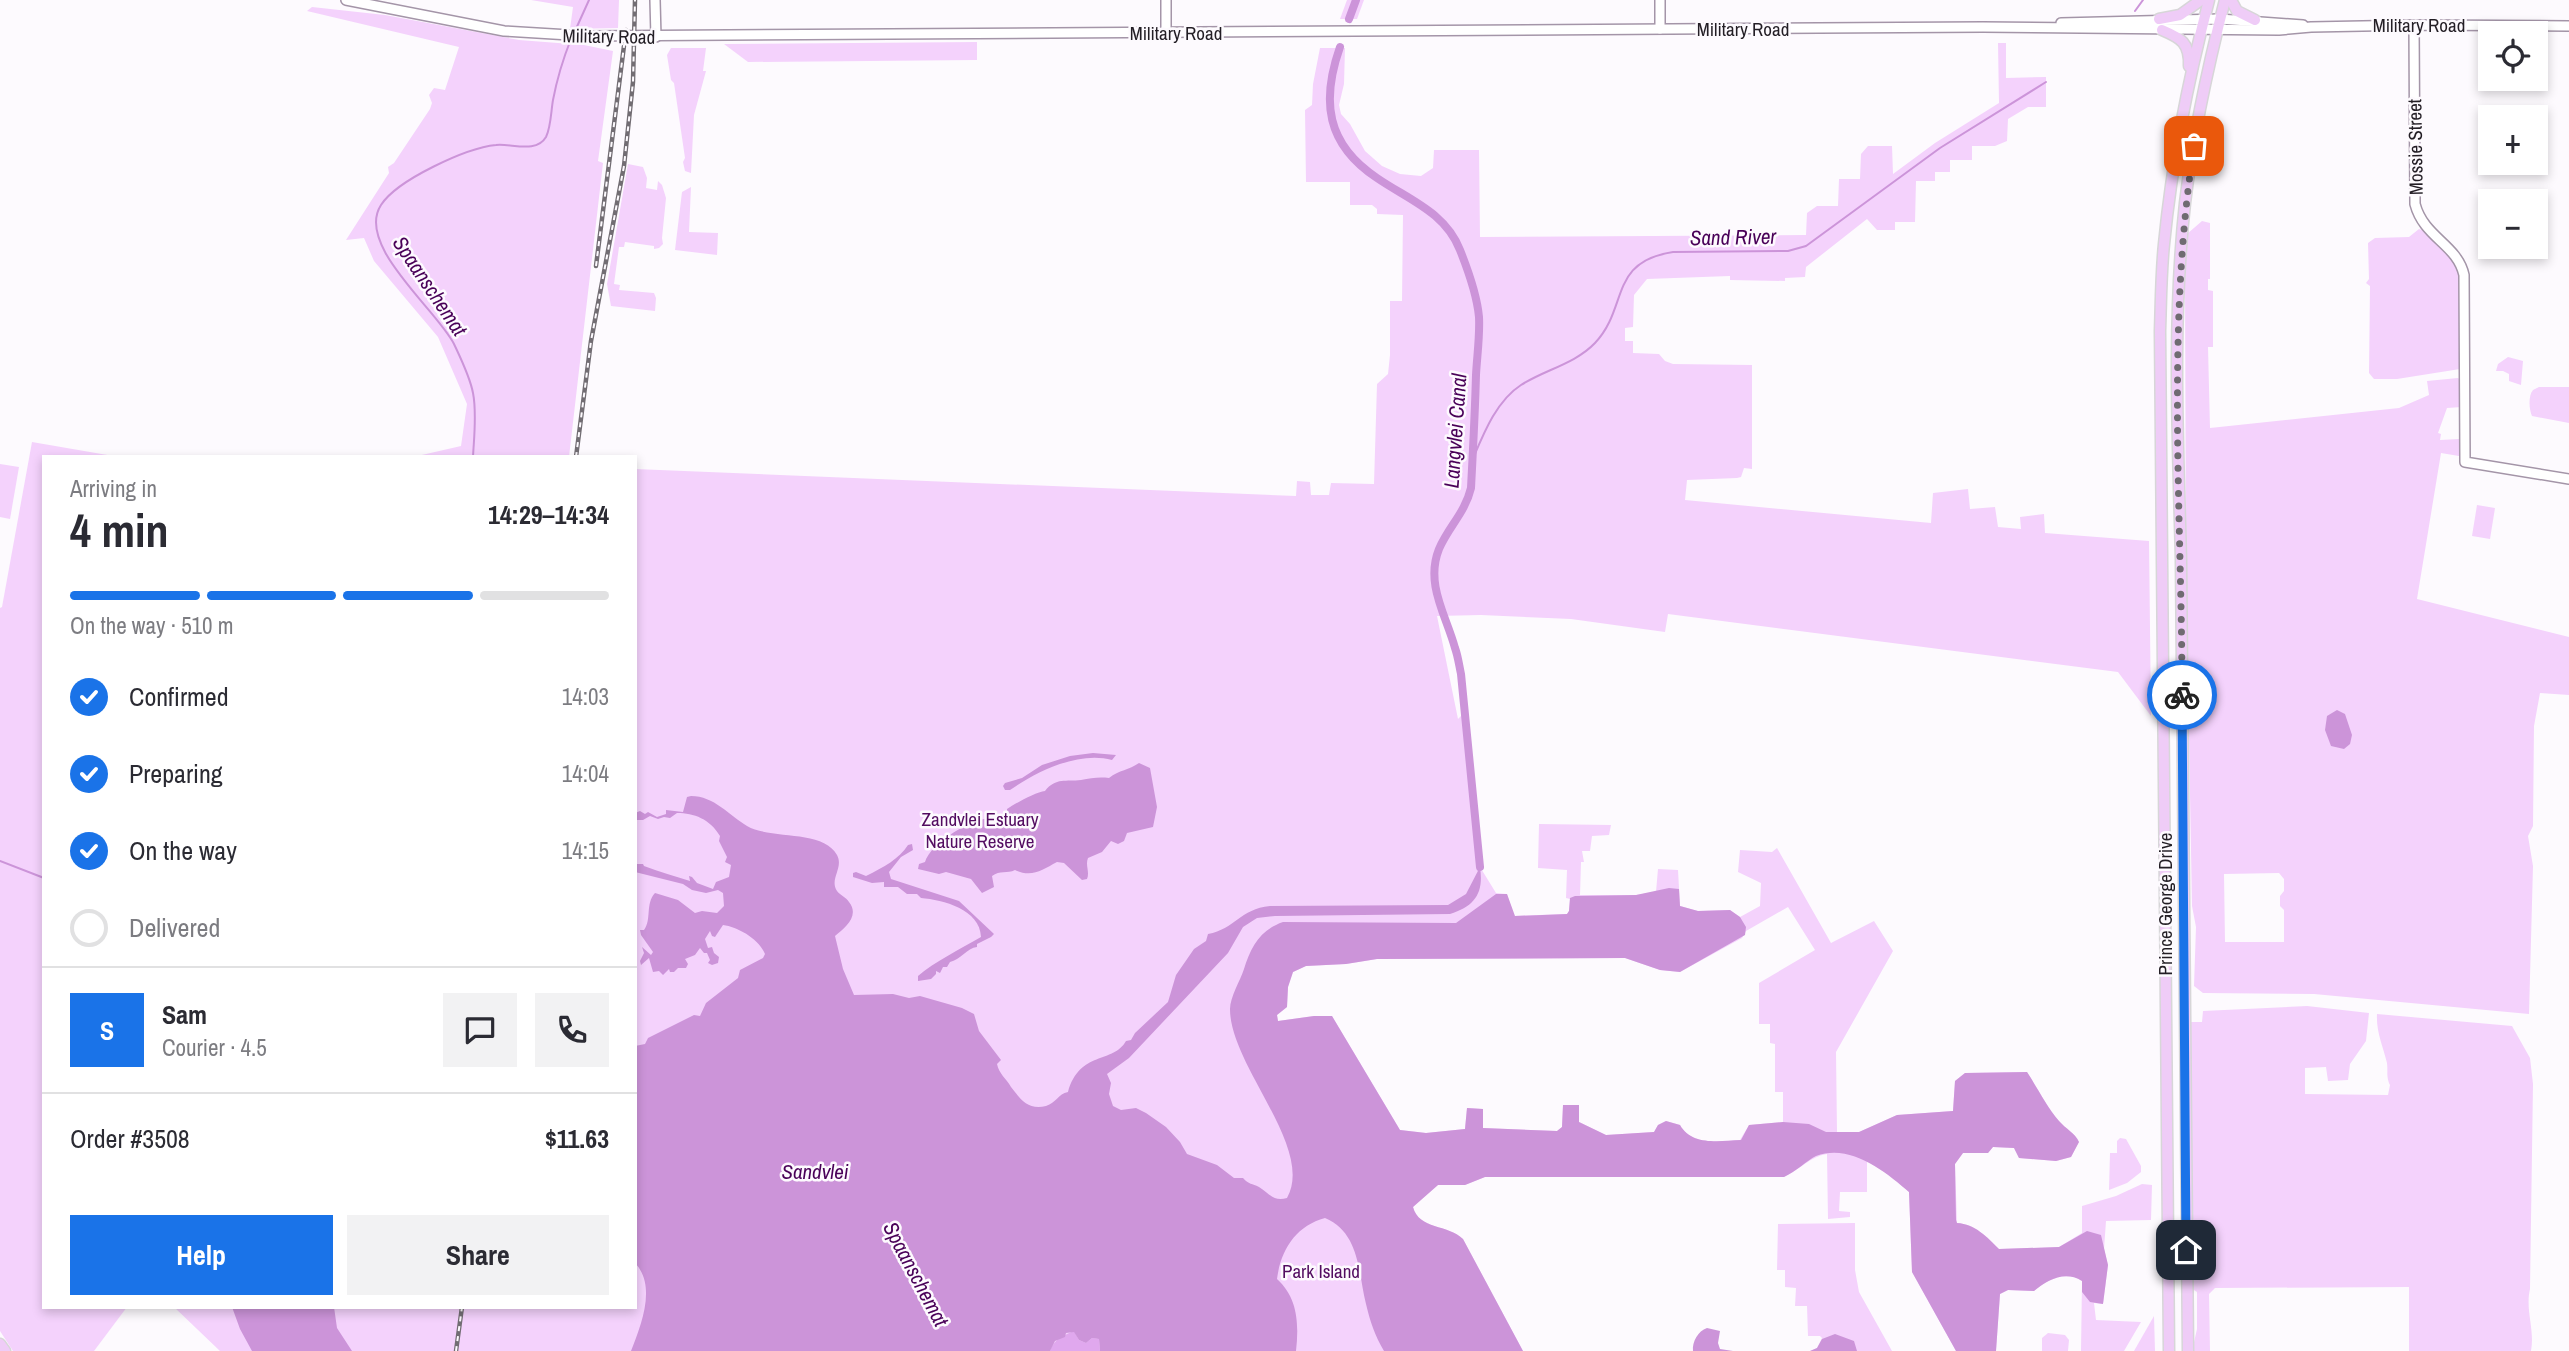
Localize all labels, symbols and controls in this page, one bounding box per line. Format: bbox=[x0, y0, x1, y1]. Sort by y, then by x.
street label: Military Road bbox=[2373, 12, 2465, 38]
street label: Military Road bbox=[1697, 16, 1789, 42]
street label: Military Road bbox=[1130, 20, 1222, 46]
map controls bbox=[2478, 21, 2548, 259]
button: locate bbox=[2478, 21, 2548, 91]
street label: Military Road bbox=[562, 22, 656, 50]
street label: Mossie Street bbox=[2401, 98, 2429, 195]
button: + bbox=[2478, 105, 2548, 175]
pin bbox=[2164, 116, 2224, 176]
icon: bag bbox=[2175, 127, 2213, 165]
button: − bbox=[2478, 189, 2548, 259]
water label: Sand River bbox=[1690, 222, 1778, 252]
water label: Spaanschemat bbox=[386, 230, 475, 343]
water label: Langvlei Canal bbox=[1437, 372, 1474, 489]
text: Arriving in bbox=[70, 473, 157, 504]
text: 14:29–14:34 bbox=[488, 497, 609, 532]
text: 4 min bbox=[70, 499, 169, 561]
text: On the way · 510 m bbox=[70, 610, 234, 641]
courier bbox=[2147, 660, 2217, 730]
icon: bike bbox=[2163, 676, 2201, 714]
icon: check bbox=[70, 678, 108, 716]
text: Confirmed bbox=[129, 679, 229, 714]
text: 14:03 bbox=[562, 681, 609, 712]
icon: check bbox=[70, 755, 108, 793]
text: Preparing bbox=[129, 756, 223, 791]
text: 14:04 bbox=[562, 758, 609, 789]
park label: Zandvlei Estuary Nature Reserve bbox=[922, 806, 1039, 854]
icon: check bbox=[70, 832, 108, 870]
text: On the way bbox=[129, 833, 237, 868]
street label: Prince George Drive bbox=[2152, 833, 2178, 975]
text: 14:15 bbox=[562, 835, 609, 866]
text: Delivered bbox=[129, 910, 220, 945]
button: chat bbox=[443, 993, 517, 1067]
button: phone bbox=[535, 993, 609, 1067]
text: Sam bbox=[162, 997, 207, 1032]
text: S bbox=[100, 1013, 114, 1048]
text: Courier · 4.5 bbox=[162, 1032, 267, 1063]
text: Order #3508 bbox=[70, 1121, 190, 1156]
text: $11.63 bbox=[545, 1121, 609, 1156]
water label: Sandvlei bbox=[781, 1157, 849, 1186]
button: Help bbox=[70, 1215, 333, 1295]
button: Share bbox=[347, 1215, 609, 1295]
water label: Spaanschemat bbox=[876, 1216, 956, 1333]
pin bbox=[2156, 1220, 2216, 1280]
icon: home bbox=[2167, 1231, 2205, 1269]
park label: Park Island bbox=[1282, 1258, 1360, 1284]

